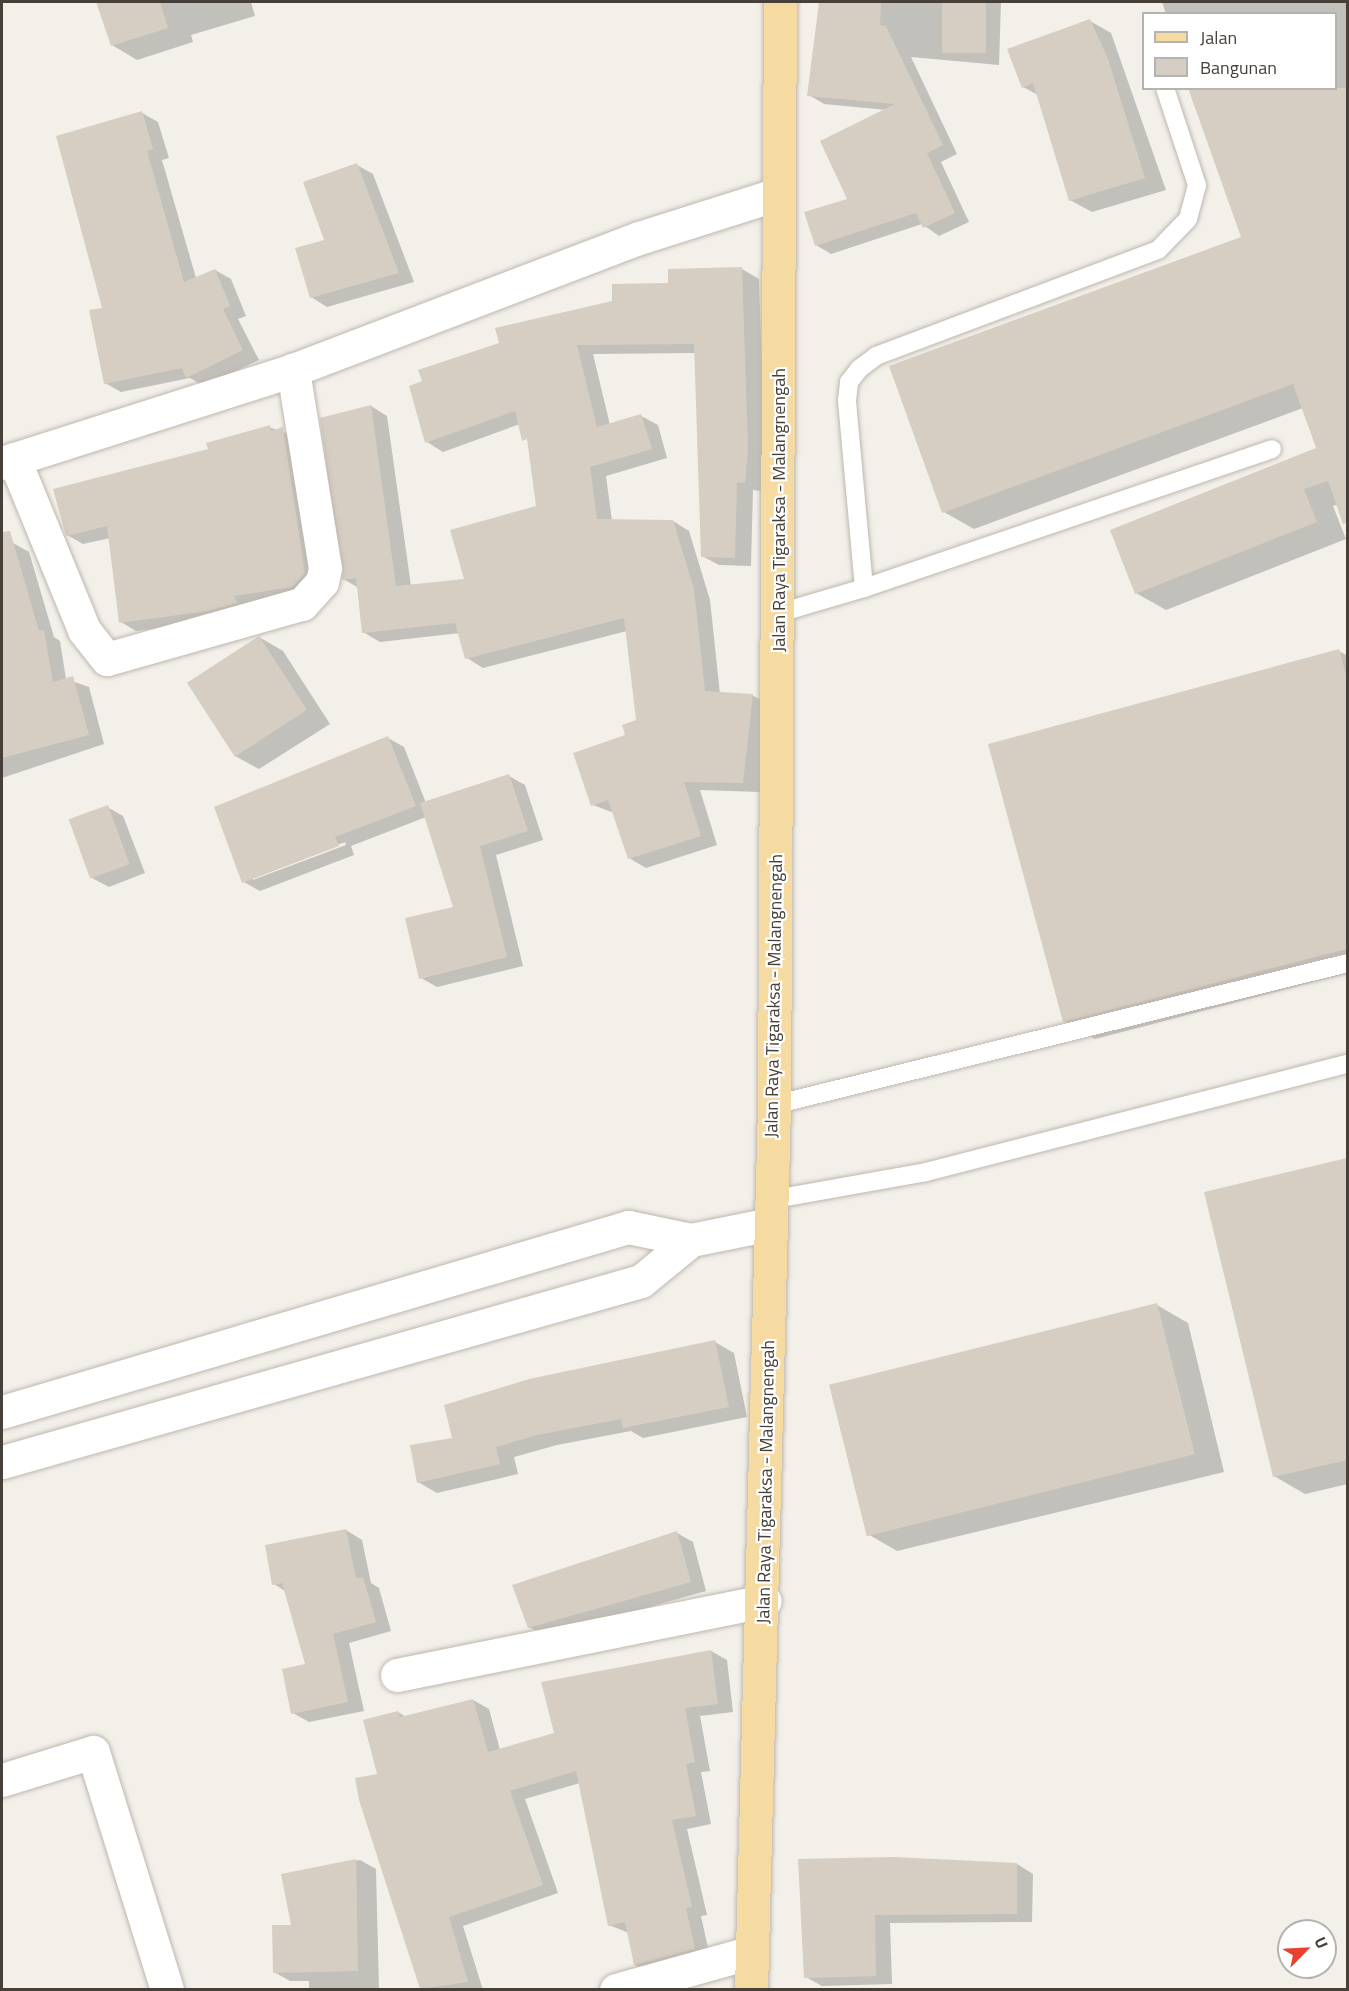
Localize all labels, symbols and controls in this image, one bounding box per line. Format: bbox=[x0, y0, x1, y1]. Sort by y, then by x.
legend bbox=[1142, 12, 1337, 90]
text: Jalan bbox=[1200, 24, 1237, 51]
text: Bangunan bbox=[1200, 54, 1277, 81]
street label: Jalan Raya Tigaraksa - Malangnengah bbox=[768, 368, 790, 652]
street label: Jalan Raya Tigaraksa - Malangnengah bbox=[761, 854, 787, 1138]
street label: Jalan Raya Tigaraksa - Malangnengah bbox=[753, 1340, 779, 1624]
north arrow bbox=[1277, 1919, 1337, 1979]
text: U bbox=[1309, 1933, 1335, 1952]

